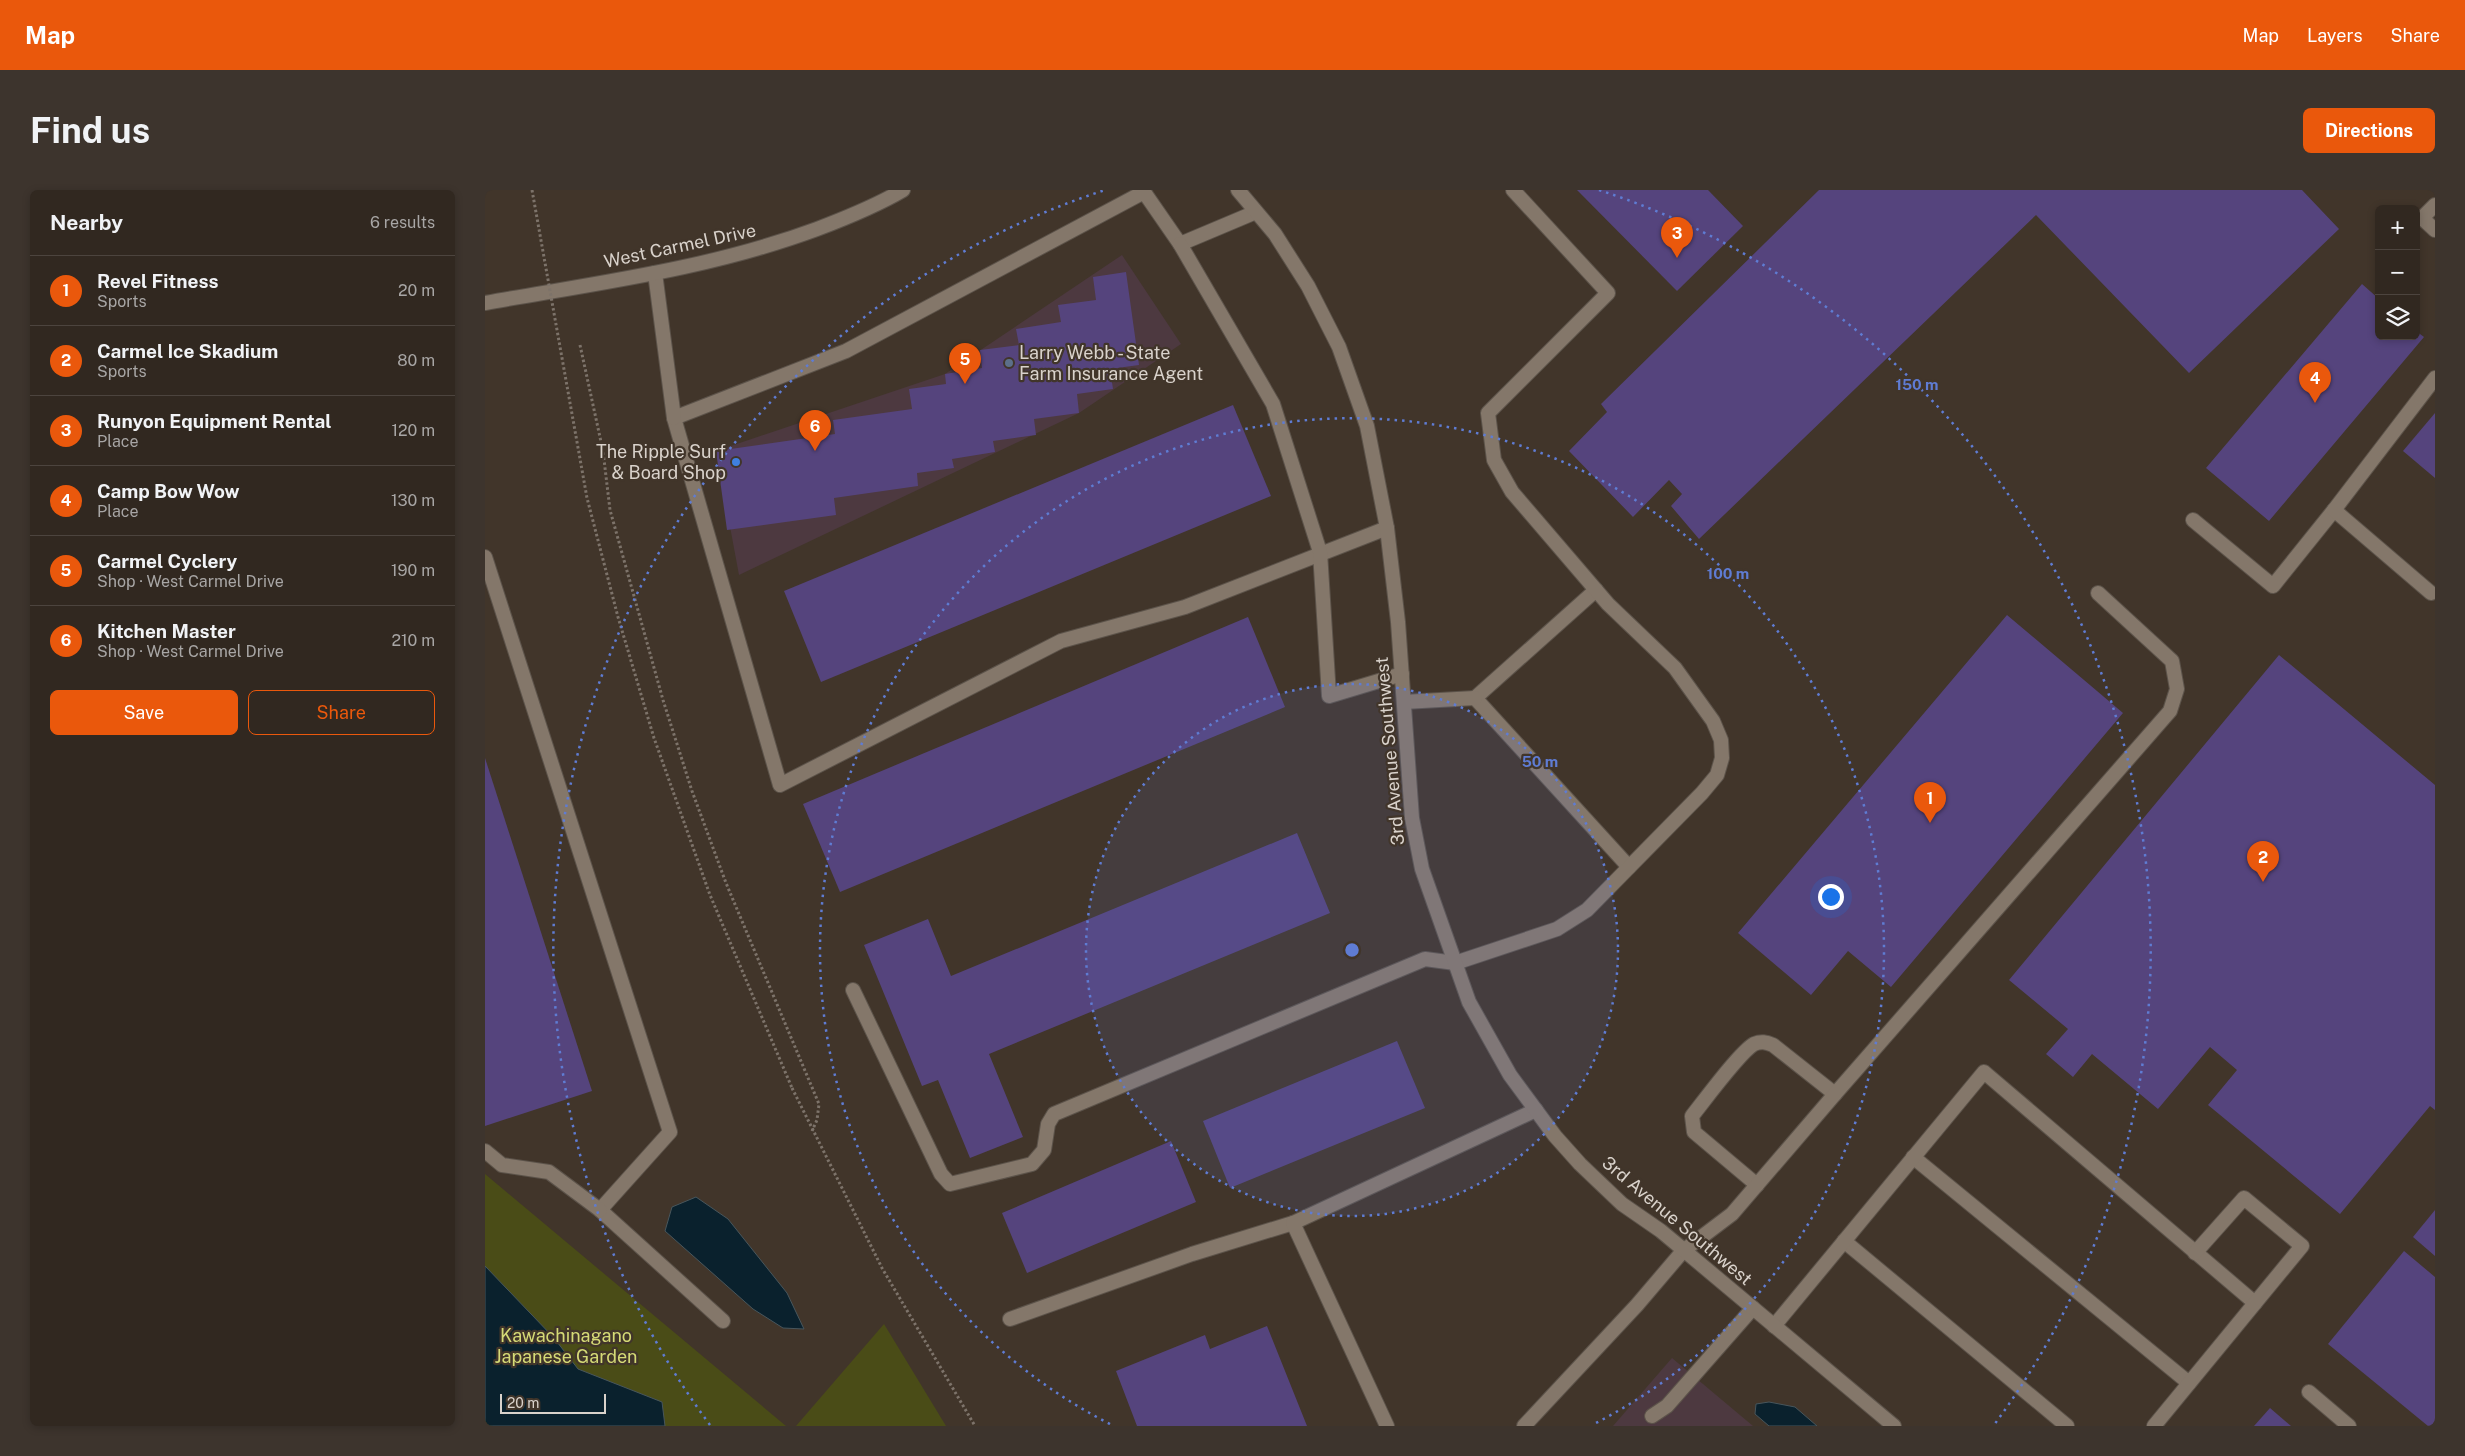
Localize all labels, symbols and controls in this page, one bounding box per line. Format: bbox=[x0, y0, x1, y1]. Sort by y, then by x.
text: Map bbox=[25, 21, 75, 49]
text: Map bbox=[2243, 25, 2279, 46]
text: Layers bbox=[2307, 25, 2363, 46]
text: Share bbox=[2391, 25, 2440, 46]
button: Directions bbox=[2303, 108, 2435, 153]
text: Find us bbox=[30, 110, 150, 151]
map controls bbox=[2375, 205, 2420, 340]
button: + bbox=[2375, 205, 2420, 250]
text: Nearby bbox=[50, 210, 123, 235]
text: 6 results bbox=[370, 213, 435, 232]
pin: 3 bbox=[1661, 217, 1693, 258]
street label: West Carmel Drive bbox=[602, 219, 758, 272]
button: − bbox=[2375, 250, 2420, 295]
text: Revel Fitness bbox=[97, 270, 218, 292]
text: 1 bbox=[63, 281, 69, 300]
text: 20 m bbox=[398, 281, 435, 300]
text: Sports bbox=[97, 292, 147, 311]
button: layers bbox=[2375, 295, 2420, 340]
text: Carmel Ice Skadium bbox=[97, 340, 278, 362]
place label: Larry Webb - State Farm Insurance Agent bbox=[1019, 342, 1203, 384]
pin: 5 bbox=[949, 343, 981, 384]
text: 2 bbox=[61, 351, 71, 370]
text: 80 m bbox=[397, 351, 435, 370]
marker: Larry Webb - State Farm Insurance Agent bbox=[1003, 357, 1015, 369]
text: Sports bbox=[97, 362, 147, 381]
pin: 4 bbox=[2299, 362, 2331, 403]
text: 150 m bbox=[1895, 376, 1939, 393]
text: Runyon Equipment Rental bbox=[97, 410, 332, 432]
pin: 6 bbox=[799, 410, 831, 451]
text: 3 bbox=[61, 421, 71, 440]
text: 120 m bbox=[391, 421, 435, 440]
text: Place bbox=[97, 432, 139, 451]
place label: The Ripple Surf & Board Shop bbox=[596, 441, 726, 483]
marker: The Ripple Surf & Board Shop bbox=[730, 456, 742, 468]
text: Camp Bow Wow bbox=[97, 480, 240, 502]
text: 4 bbox=[61, 491, 71, 510]
text: 130 m bbox=[391, 491, 435, 510]
text: Place bbox=[97, 502, 139, 521]
text: Carmel Cyclery bbox=[97, 550, 237, 572]
text: 5 bbox=[61, 561, 71, 580]
text: 190 m bbox=[391, 561, 435, 580]
text: 100 m bbox=[1707, 565, 1749, 582]
text: Shop · West Carmel Drive bbox=[97, 572, 284, 591]
text: Kitchen Master bbox=[97, 620, 236, 642]
text: 6 bbox=[61, 631, 71, 650]
text: 210 m bbox=[391, 631, 435, 650]
text: Shop · West Carmel Drive bbox=[97, 642, 284, 661]
street label: 3rd Avenue Southwest bbox=[1371, 656, 1408, 846]
button: Save bbox=[50, 690, 238, 735]
button: Share bbox=[248, 690, 435, 735]
text: 50 m bbox=[1522, 753, 1558, 770]
pin: 1 bbox=[1914, 782, 1946, 823]
pin: 2 bbox=[2247, 841, 2279, 882]
your location bbox=[1818, 884, 1844, 910]
centre of rings bbox=[1343, 941, 1361, 959]
street label: 3rd Avenue Southwest bbox=[1598, 1152, 1756, 1289]
park label: Kawachinagano Japanese Garden bbox=[495, 1325, 637, 1367]
scale bar bbox=[500, 1391, 606, 1414]
text: 20 m bbox=[507, 1395, 539, 1411]

